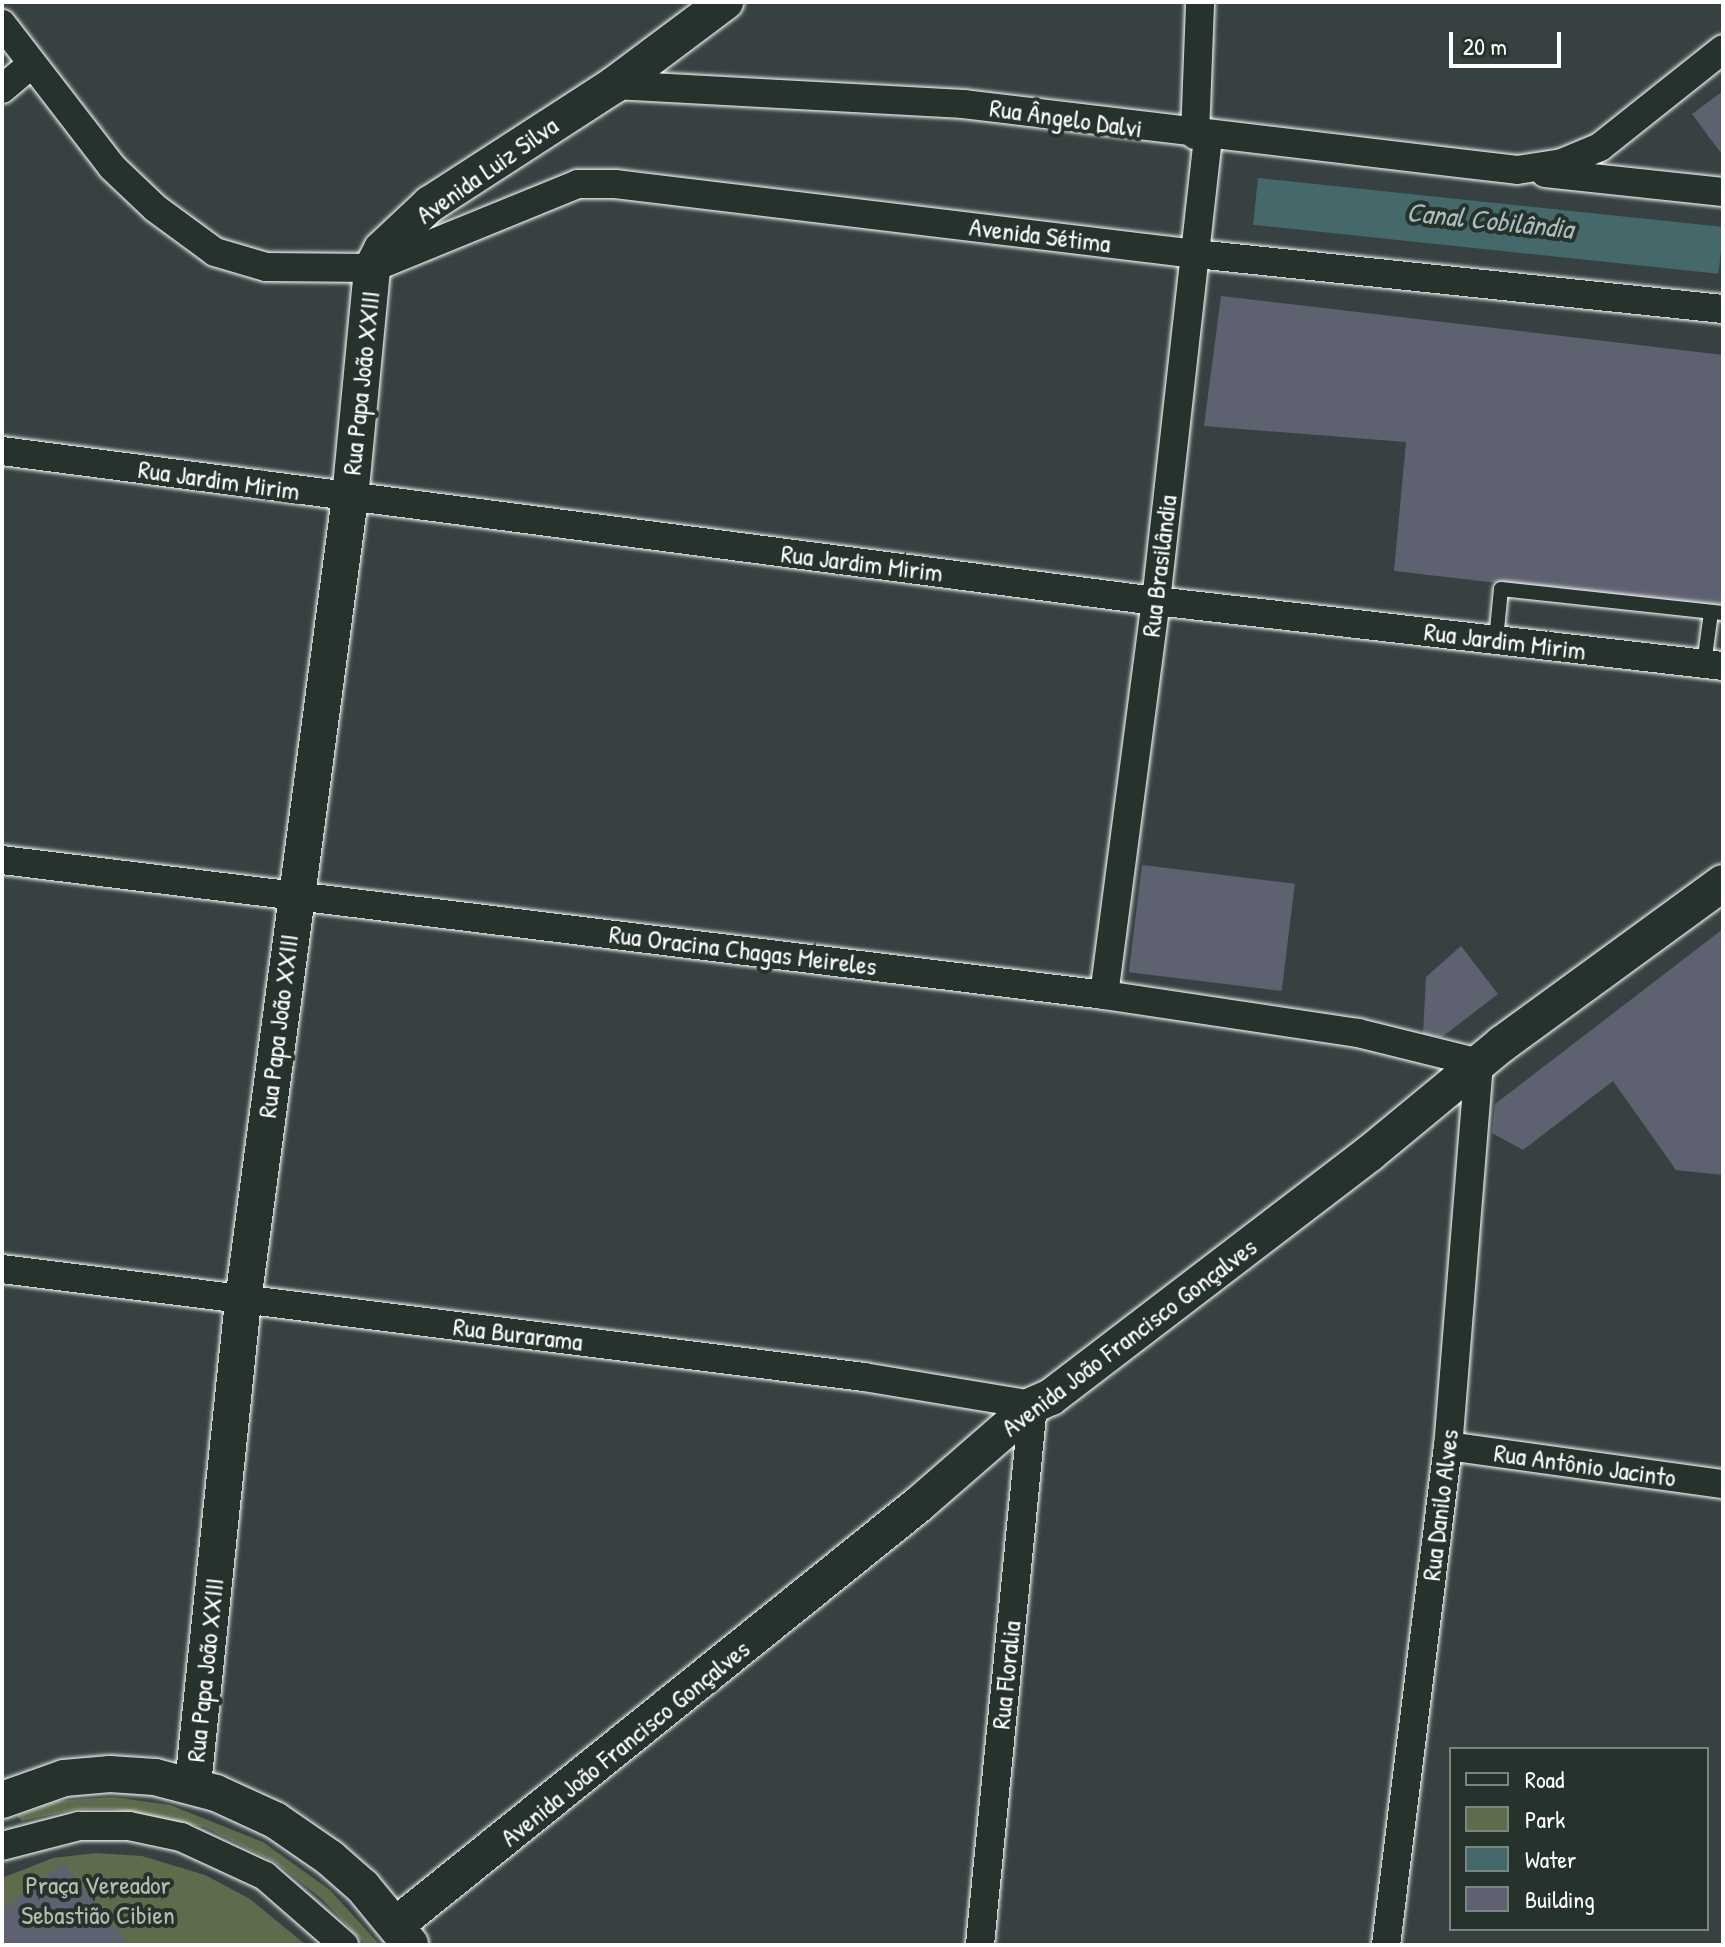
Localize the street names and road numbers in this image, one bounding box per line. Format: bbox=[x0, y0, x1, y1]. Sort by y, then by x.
street label: Rua Ângelo Dalvi bbox=[988, 92, 1144, 144]
street label: Avenida Luiz Silva bbox=[410, 110, 564, 230]
street label: Avenida Sétima bbox=[968, 211, 1112, 259]
street label: Rua Papa João XXIII bbox=[336, 290, 386, 476]
street label: Rua Jardim Mirim bbox=[136, 453, 302, 507]
street label: Rua Brasilândia bbox=[1135, 493, 1183, 639]
street label: Rua Jardim Mirim bbox=[779, 538, 945, 588]
street label: Rua Jardim Mirim bbox=[1422, 616, 1588, 666]
street label: Rua Oracina Chagas Meireles bbox=[607, 918, 879, 982]
street label: Rua Papa João XXIII bbox=[251, 932, 305, 1120]
street label: Avenida João Francisco Gonçalves bbox=[995, 1231, 1263, 1443]
street label: Rua Burarama bbox=[451, 1311, 585, 1357]
street label: Rua Danilo Alves bbox=[1415, 1428, 1465, 1582]
street label: Rua Antônio Jacinto bbox=[1492, 1437, 1678, 1493]
street label: Rua Papa João XXIII bbox=[180, 1577, 230, 1763]
street label: Rua Floralia bbox=[985, 1619, 1027, 1731]
street label: Avenida João Francisco Gonçalves bbox=[494, 1633, 756, 1853]

